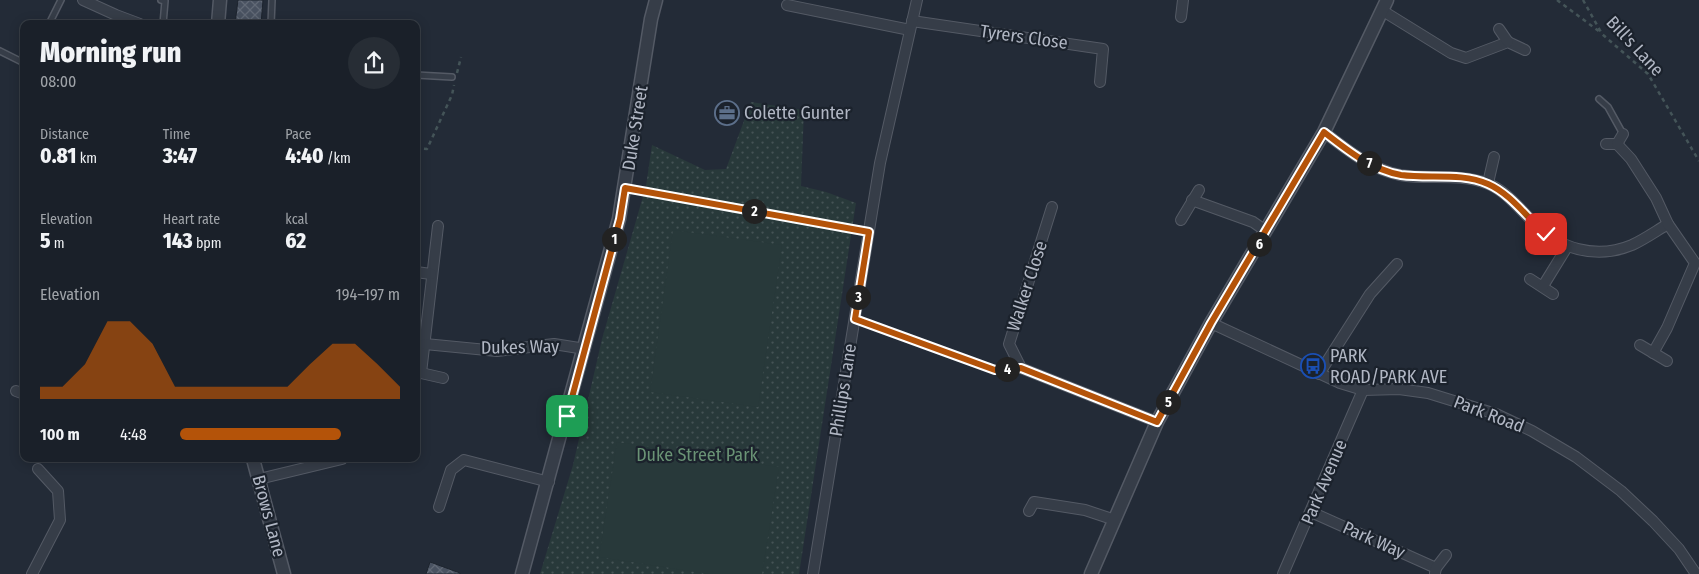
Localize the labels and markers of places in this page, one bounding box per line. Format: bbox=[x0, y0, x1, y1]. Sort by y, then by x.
office icon: Colette Gunter bbox=[714, 100, 740, 126]
place label: Colette Gunter bbox=[744, 102, 851, 124]
pin: 7 bbox=[1356, 150, 1382, 176]
pin: 2 bbox=[742, 198, 766, 224]
pin bbox=[1525, 213, 1567, 255]
pin: 1 bbox=[602, 226, 626, 252]
pin: 6 bbox=[1246, 232, 1272, 256]
pin: 3 bbox=[846, 284, 870, 310]
place label: PARK ROAD/PARK AVE bbox=[1330, 345, 1447, 388]
bus stop icon: PARK ROAD/PARK AVE bbox=[1300, 353, 1326, 379]
pin: 4 bbox=[994, 356, 1020, 382]
pin: 5 bbox=[1156, 390, 1180, 414]
pin bbox=[546, 395, 588, 437]

